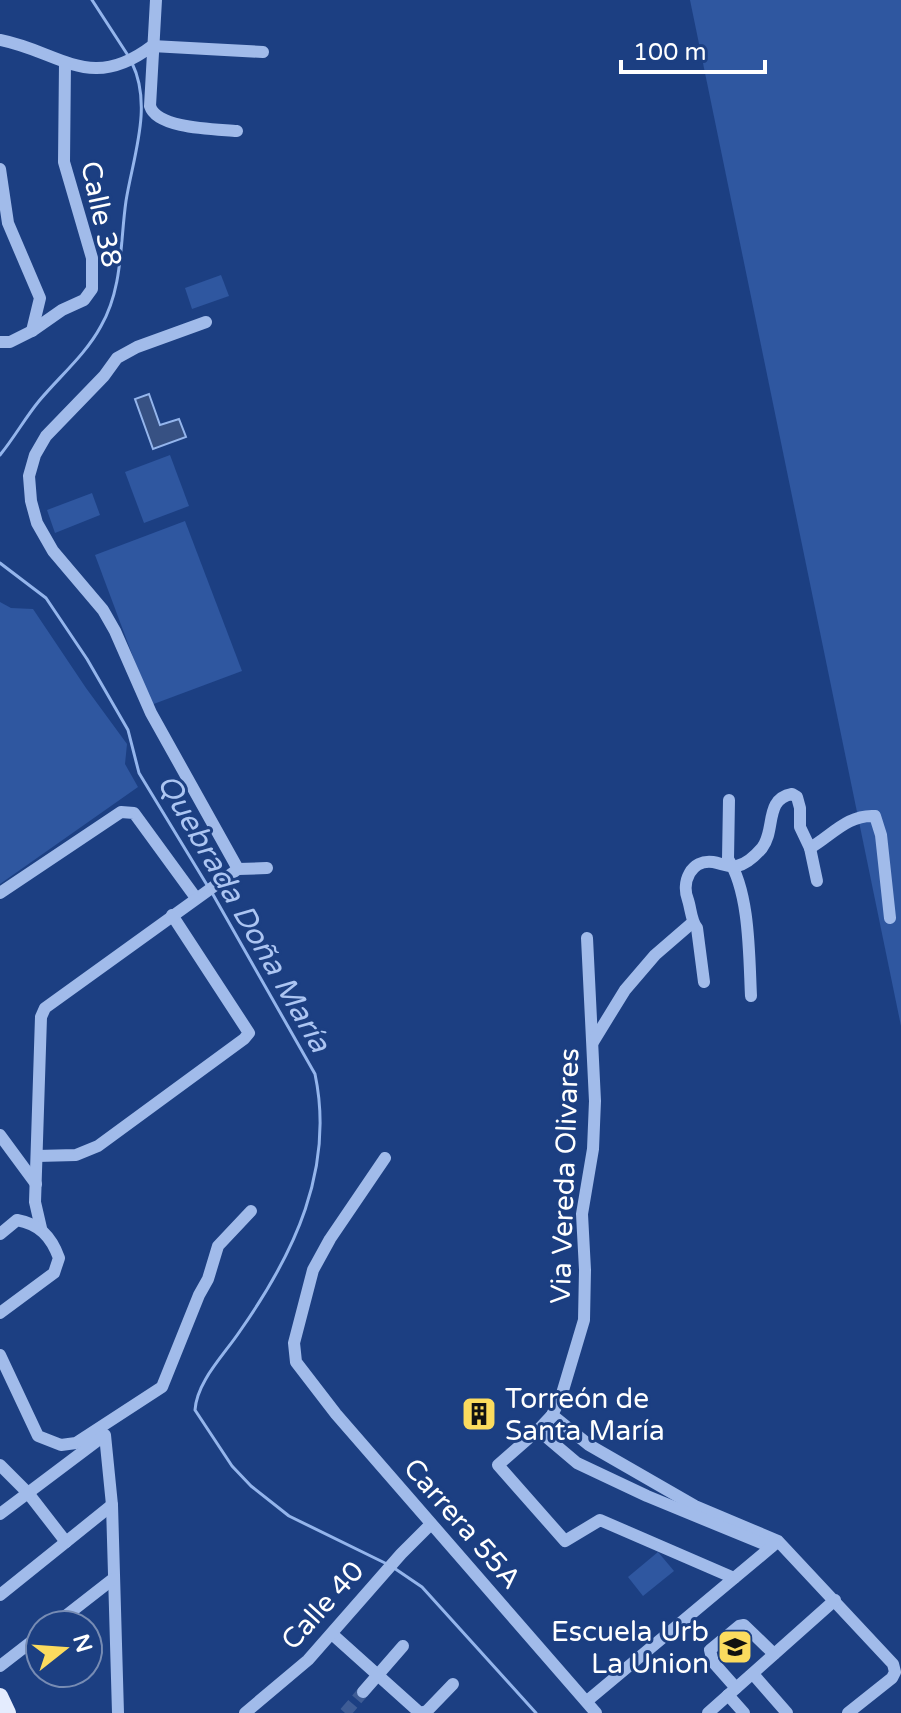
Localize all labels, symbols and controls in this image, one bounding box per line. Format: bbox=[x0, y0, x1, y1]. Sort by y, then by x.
scale bar bbox=[621, 24, 765, 74]
text: 100 m bbox=[633, 38, 707, 67]
street label: Calle 38 bbox=[73, 158, 129, 270]
water label: Quebrada Doña María bbox=[149, 768, 339, 1060]
street label: Via Vereda Olivares bbox=[544, 1047, 586, 1305]
place label: Torreón de Santa María bbox=[505, 1382, 665, 1448]
building icon: Torreón de Santa María bbox=[460, 1395, 498, 1433]
street label: Carrera 55A bbox=[396, 1451, 528, 1596]
street label: Calle 40 bbox=[274, 1554, 371, 1657]
north arrow bbox=[24, 1609, 104, 1689]
place label: Escuela Urb La Union bbox=[551, 1615, 709, 1681]
school or university icon: Escuela Urb La Union bbox=[716, 1628, 754, 1666]
text: N bbox=[67, 1631, 97, 1656]

